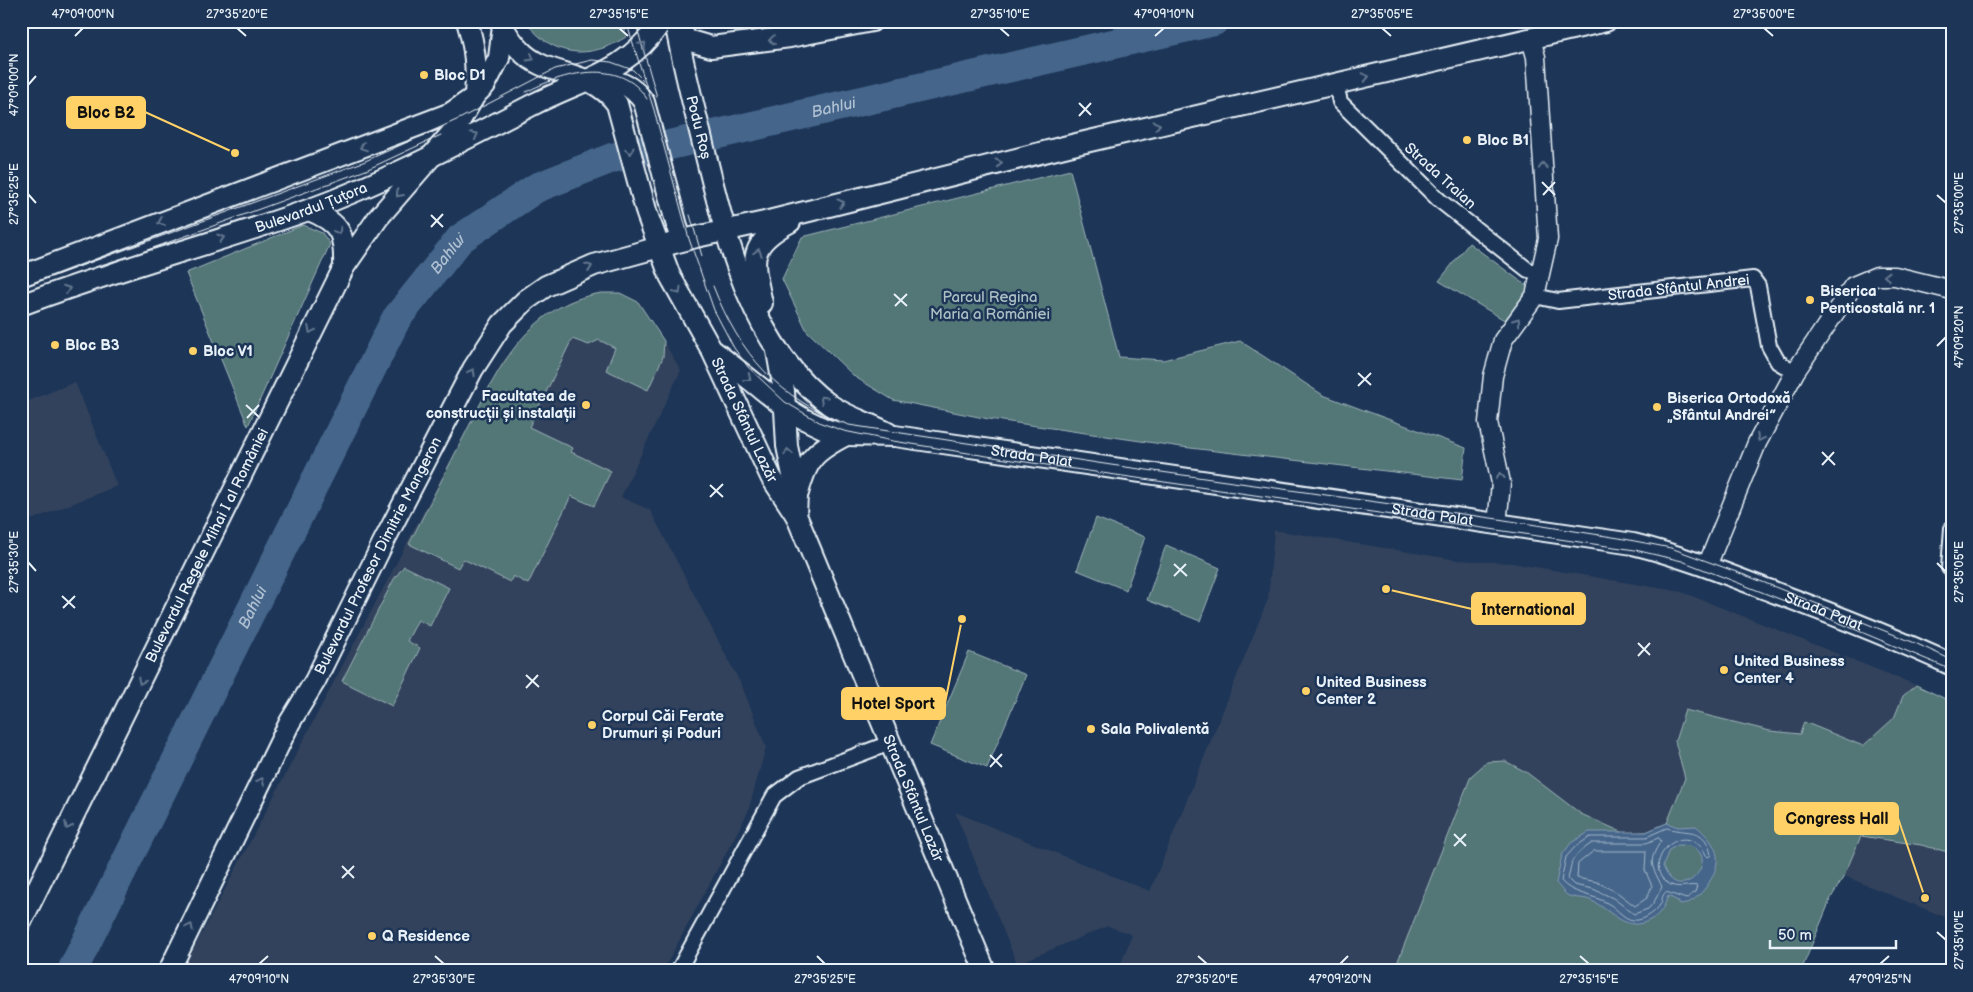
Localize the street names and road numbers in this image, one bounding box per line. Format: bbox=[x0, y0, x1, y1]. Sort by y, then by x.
street label: Podu Roș bbox=[682, 93, 716, 161]
street label: Strada Traian bbox=[1400, 139, 1480, 213]
street label: Bulevardul Țuțora bbox=[252, 178, 370, 237]
street label: Strada Sfântul Andrei bbox=[1607, 270, 1751, 305]
street label: Strada Sfântul Lazăr bbox=[707, 354, 782, 487]
street label: Bulevardul Regele Mihai I al României bbox=[141, 425, 273, 666]
street label: Bulevardul Profesor Dimitrie Mangeron bbox=[310, 434, 446, 678]
street label: Strada Palat bbox=[990, 441, 1074, 471]
street label: Strada Palat bbox=[1390, 499, 1475, 530]
street label: Strada Palat bbox=[1782, 588, 1866, 635]
street label: Strada Sfântul Lazăr bbox=[879, 732, 948, 865]

